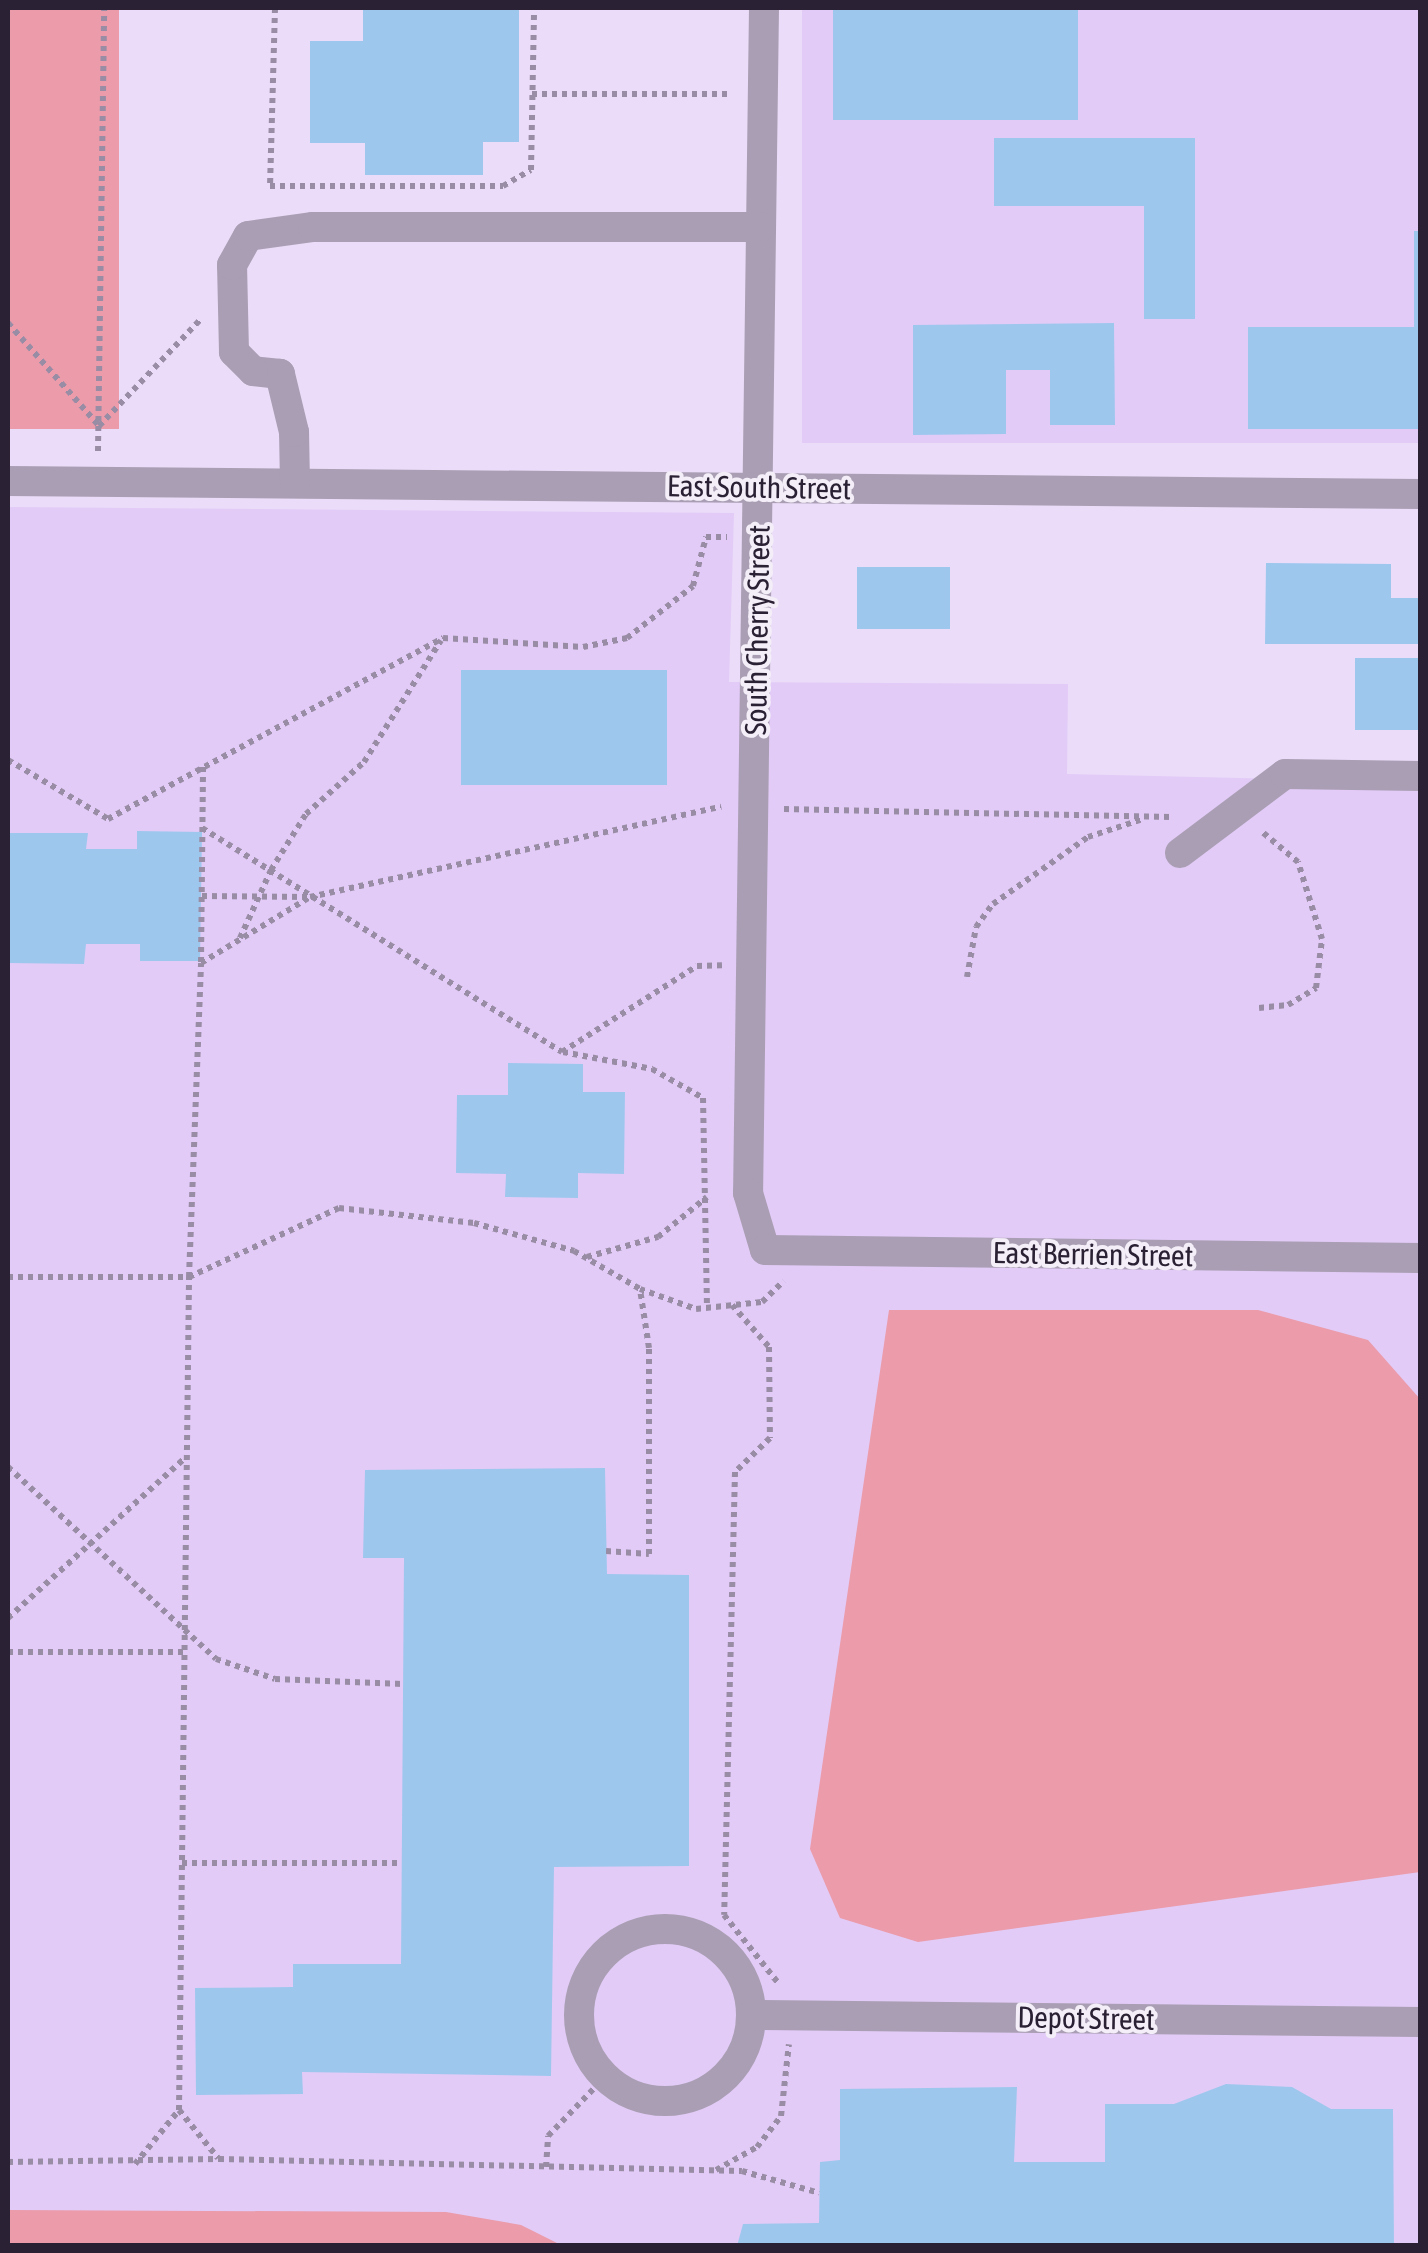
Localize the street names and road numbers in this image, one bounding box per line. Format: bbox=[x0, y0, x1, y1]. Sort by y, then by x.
street label: East South Street bbox=[667, 467, 851, 507]
street label: South Cherry Street bbox=[737, 525, 777, 735]
street label: East Berrien Street bbox=[992, 1234, 1194, 1274]
street label: Depot Street bbox=[1017, 1999, 1155, 2037]

